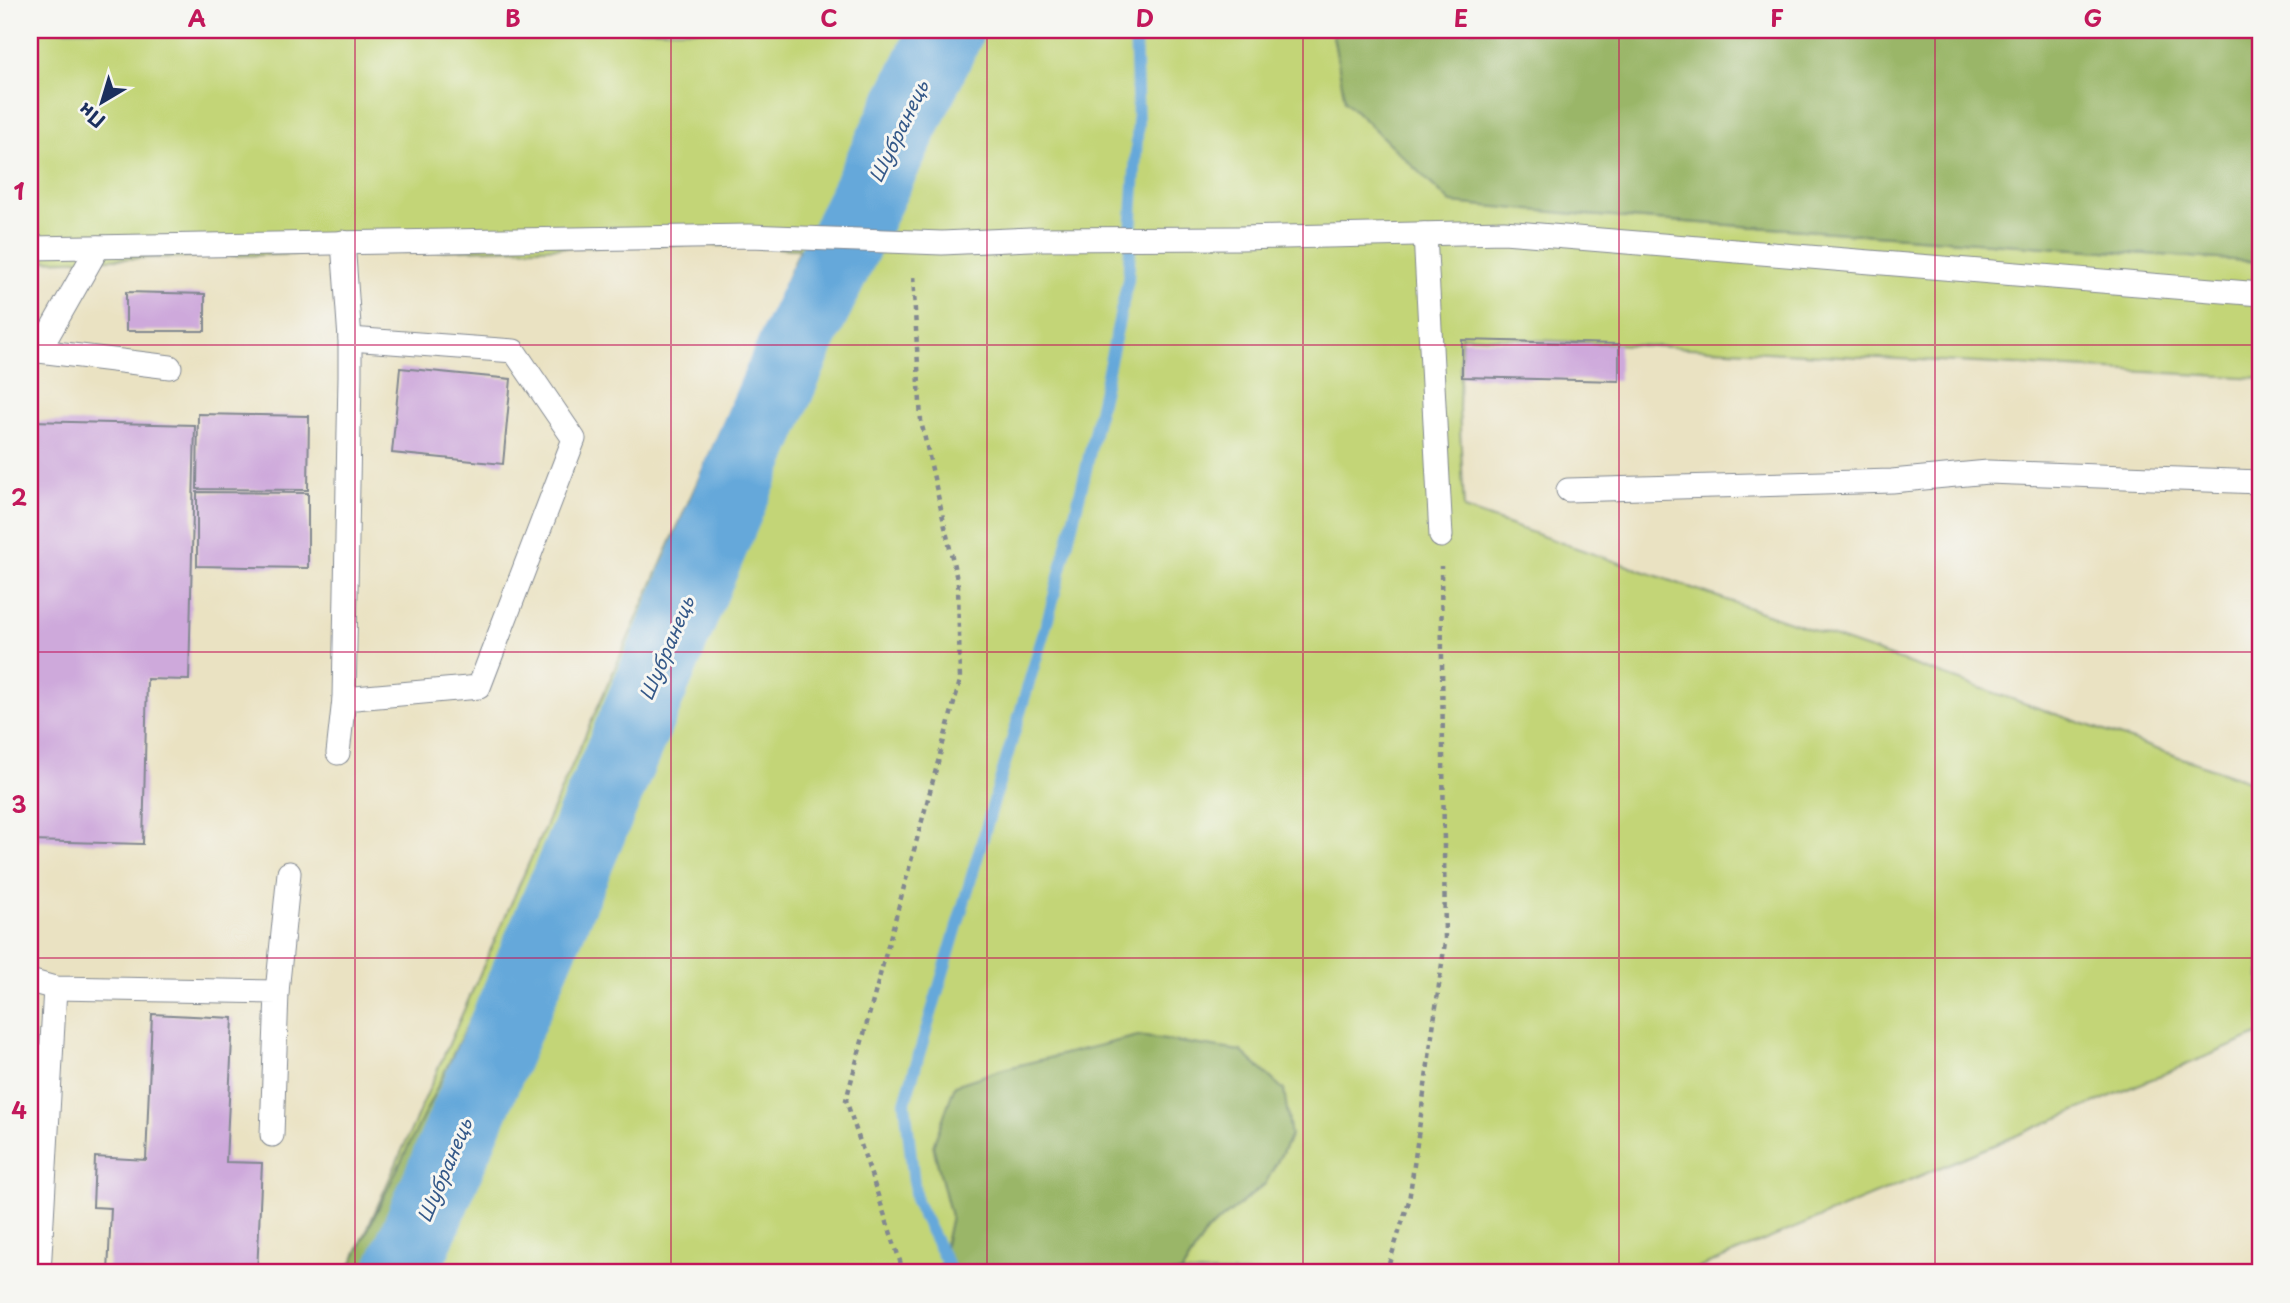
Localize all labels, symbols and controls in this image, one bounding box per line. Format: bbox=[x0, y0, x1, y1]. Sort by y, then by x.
text: A bbox=[188, 0, 206, 35]
text: B bbox=[505, 0, 521, 35]
text: C bbox=[820, 0, 838, 35]
text: D bbox=[1136, 0, 1154, 35]
text: E bbox=[1454, 0, 1468, 35]
text: F bbox=[1770, 0, 1784, 35]
text: G bbox=[2084, 0, 2102, 35]
north arrow bbox=[66, 66, 136, 136]
water label: Шубранець bbox=[861, 74, 935, 187]
text: Пн bbox=[71, 97, 110, 136]
text: 1 bbox=[14, 173, 25, 208]
text: 2 bbox=[11, 479, 27, 514]
water label: Шубранець bbox=[632, 591, 701, 704]
text: 3 bbox=[11, 786, 27, 821]
text: 4 bbox=[11, 1092, 27, 1127]
water label: Шубранець bbox=[410, 1113, 479, 1226]

